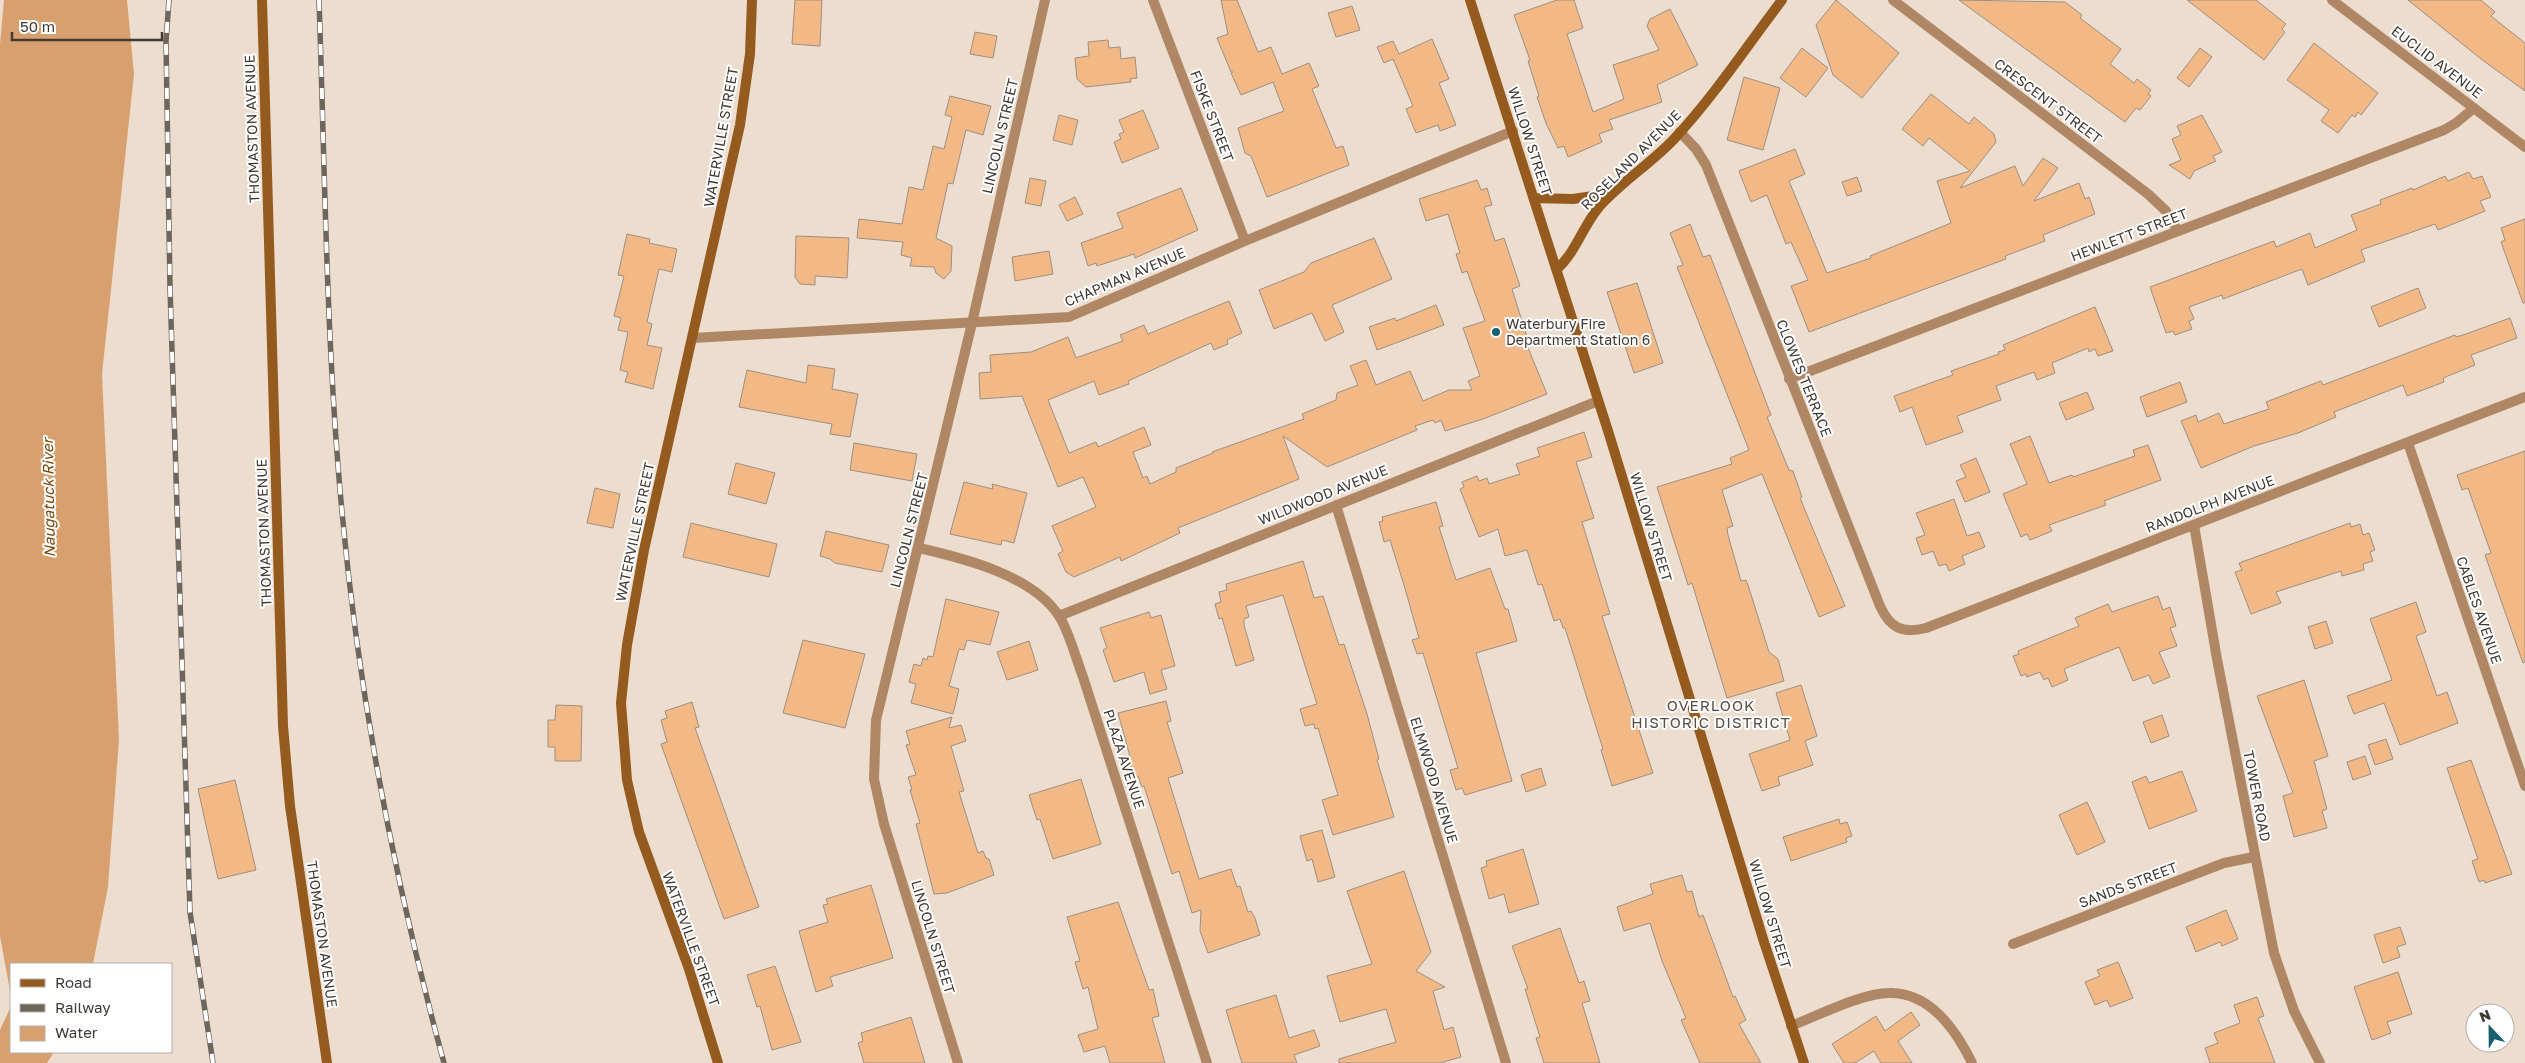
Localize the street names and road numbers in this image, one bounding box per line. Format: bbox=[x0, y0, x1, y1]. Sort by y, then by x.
street label: EUCLID AVENUE bbox=[2388, 22, 2486, 101]
street label: THOMASTON AVENUE bbox=[240, 55, 263, 203]
street label: CRESCENT STREET bbox=[1991, 55, 2106, 147]
street label: WATERVILLE STREET bbox=[700, 65, 741, 208]
street label: FISKE STREET bbox=[1187, 68, 1238, 164]
street label: LINCOLN STREET bbox=[978, 76, 1021, 195]
street label: WILLOW STREET bbox=[1505, 84, 1556, 198]
street label: ROSELAND AVENUE bbox=[1577, 106, 1684, 213]
street label: HEWLETT STREET bbox=[2068, 204, 2190, 265]
street label: CHAPMAN AVENUE bbox=[1062, 243, 1188, 310]
street label: CLOWES TERRACE bbox=[1773, 317, 1836, 439]
street label: THOMASTON AVENUE bbox=[252, 459, 275, 607]
street label: WATERVILLE STREET bbox=[611, 460, 658, 603]
street label: WILDWOOD AVENUE bbox=[1256, 461, 1390, 528]
street label: LINCOLN STREET bbox=[886, 470, 931, 589]
street label: WILLOW STREET bbox=[1627, 470, 1676, 584]
street label: RANDOLPH AVENUE bbox=[2143, 471, 2277, 536]
street label: CABLES AVENUE bbox=[2453, 554, 2506, 666]
street label: PLAZA AVENUE bbox=[1100, 707, 1149, 811]
street label: ELMWOOD AVENUE bbox=[1407, 715, 1462, 845]
street label: TOWER ROAD bbox=[2240, 749, 2275, 843]
street label: WILLOW STREET bbox=[1746, 857, 1795, 971]
street label: SANDS STREET bbox=[2076, 858, 2180, 911]
street label: THOMASTON AVENUE bbox=[304, 859, 341, 1008]
street label: WATERVILLE STREET bbox=[659, 869, 724, 1009]
street label: LINCOLN STREET bbox=[908, 878, 959, 996]

